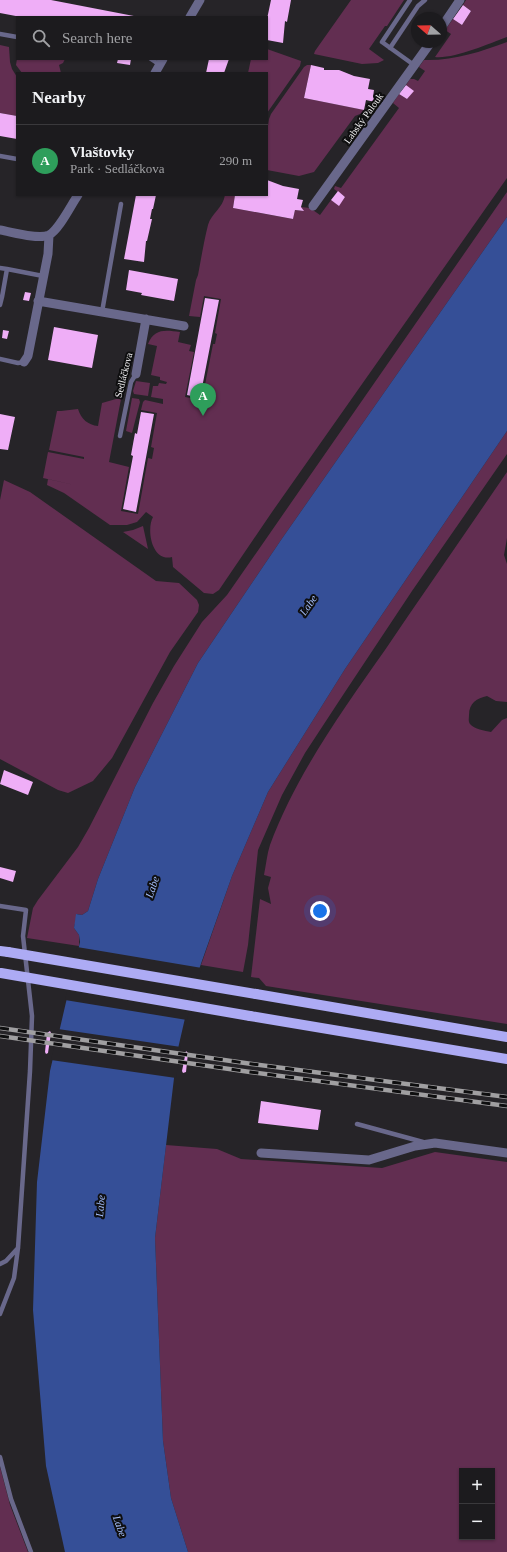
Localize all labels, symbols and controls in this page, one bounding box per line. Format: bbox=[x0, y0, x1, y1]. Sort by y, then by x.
north arrow bbox=[411, 12, 447, 48]
search box bbox=[16, 16, 268, 60]
icon: search bbox=[30, 27, 52, 49]
text: Search here bbox=[62, 30, 132, 46]
text: Nearby bbox=[32, 88, 86, 107]
street label: Labský Palouk bbox=[341, 91, 385, 146]
text: Vlaštovky bbox=[70, 144, 134, 160]
text: A bbox=[40, 153, 50, 168]
text: 290 m bbox=[219, 153, 252, 168]
text: Park · Sedláčkova bbox=[70, 161, 165, 176]
street label: Sedláčkova bbox=[113, 351, 135, 399]
pin: A bbox=[190, 383, 216, 416]
water label: Labe bbox=[296, 592, 319, 618]
water label: Labe bbox=[142, 875, 161, 900]
your location bbox=[310, 901, 330, 921]
water label: Labe bbox=[93, 1194, 107, 1218]
map controls bbox=[459, 1468, 495, 1540]
button: + bbox=[459, 1468, 495, 1504]
button: − bbox=[459, 1504, 495, 1540]
water label: Labe bbox=[110, 1513, 129, 1538]

